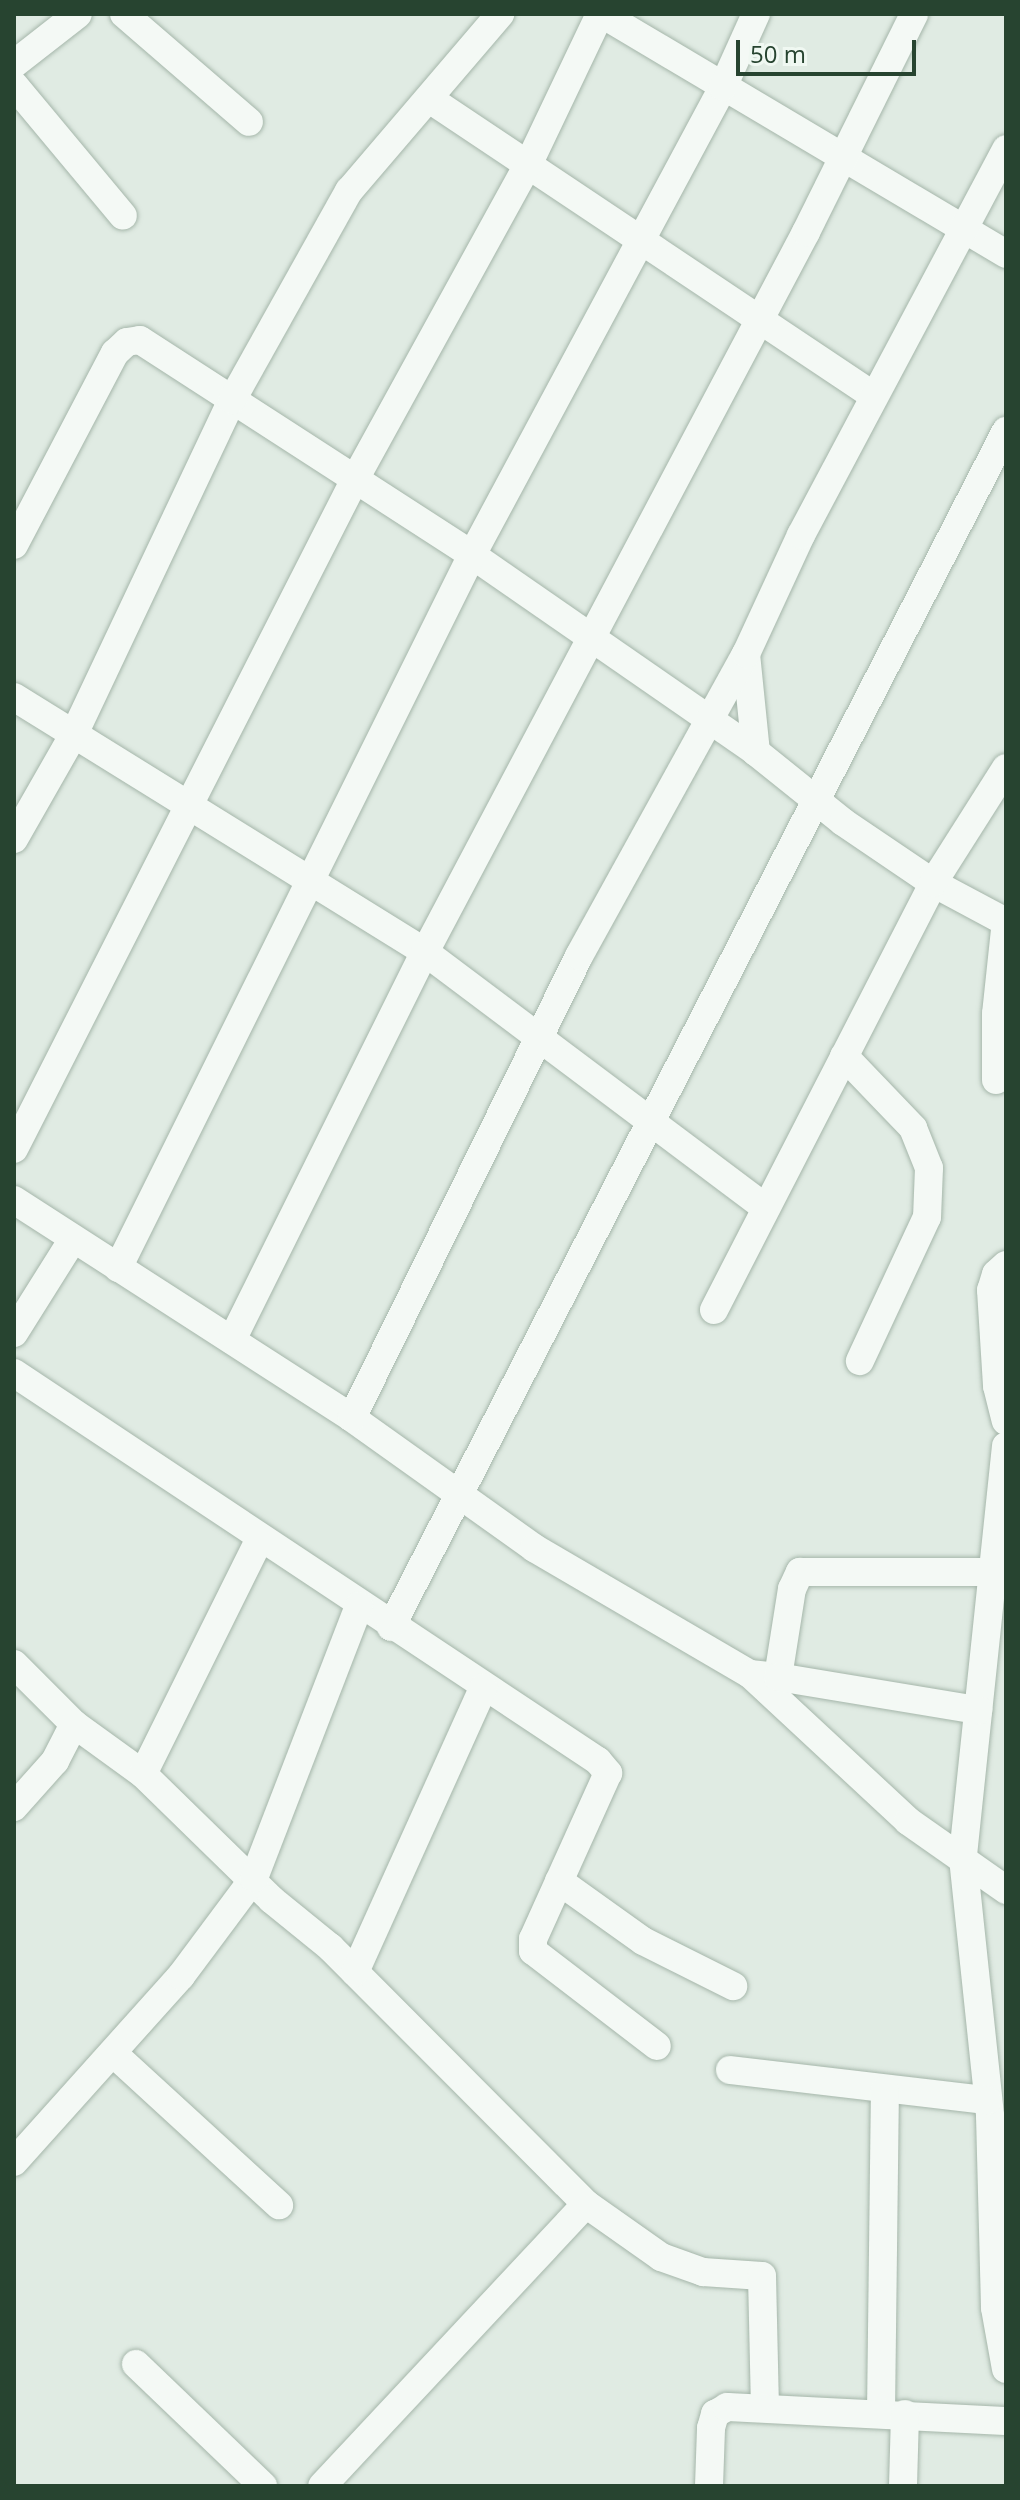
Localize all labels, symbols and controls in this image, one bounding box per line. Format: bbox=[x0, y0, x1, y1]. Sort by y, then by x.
scale bar bbox=[740, 24, 920, 74]
text: 50 m bbox=[750, 37, 806, 70]

